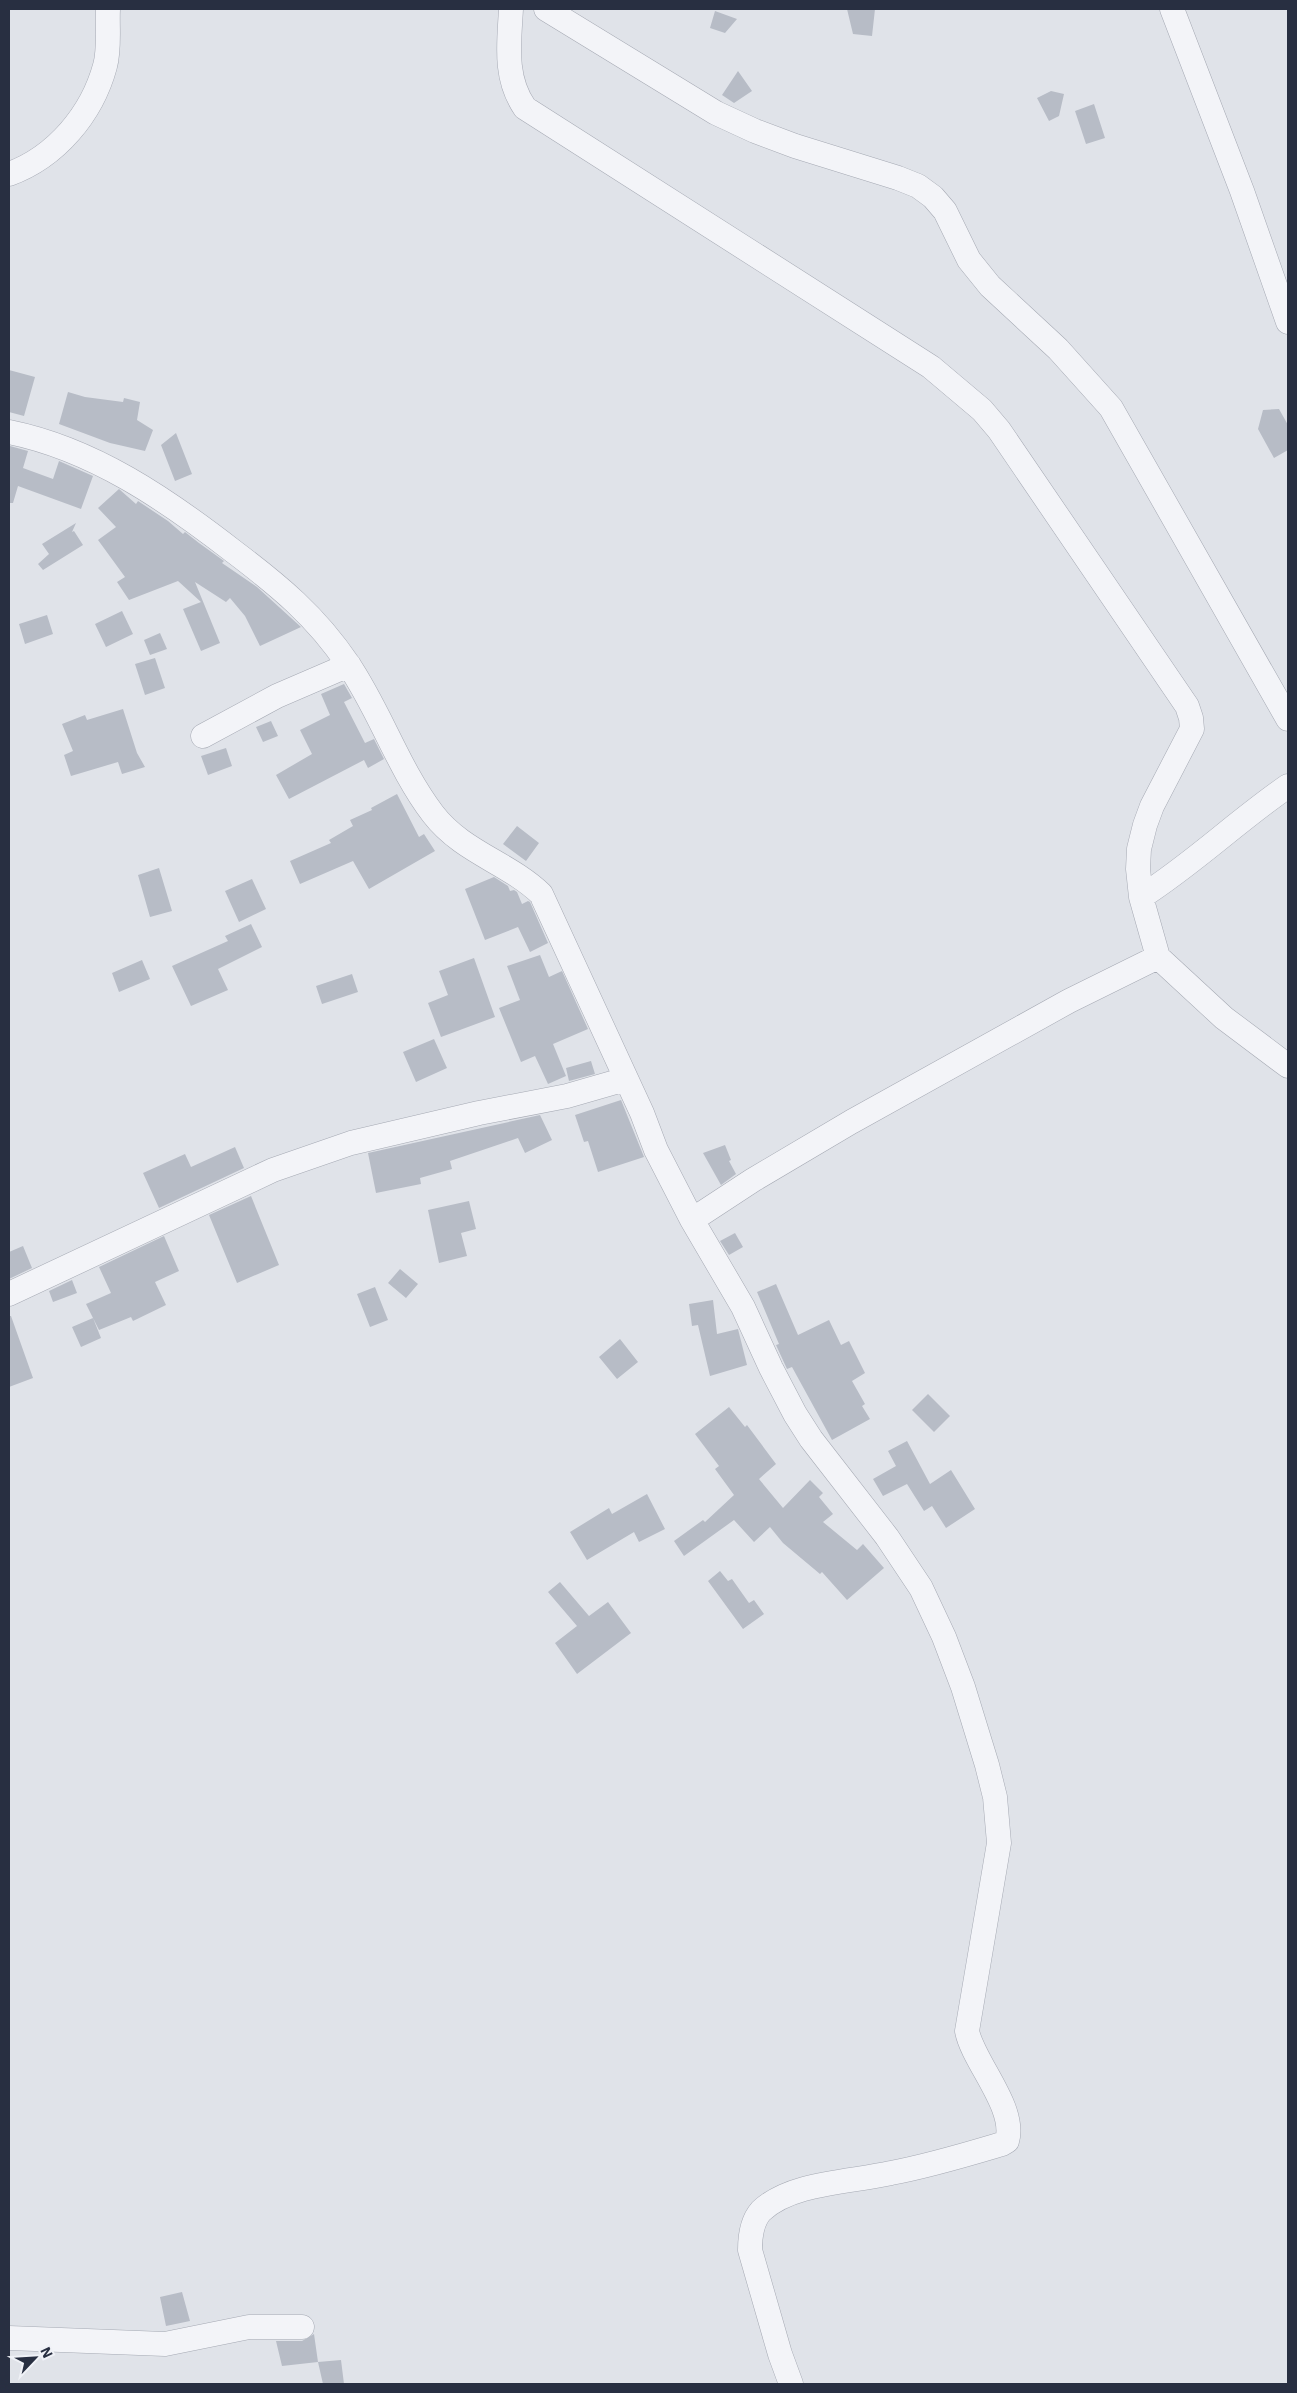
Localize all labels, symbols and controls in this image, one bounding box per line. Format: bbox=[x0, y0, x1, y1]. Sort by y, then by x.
north arrow bbox=[10, 2333, 60, 2383]
text: N bbox=[36, 2344, 57, 2361]

